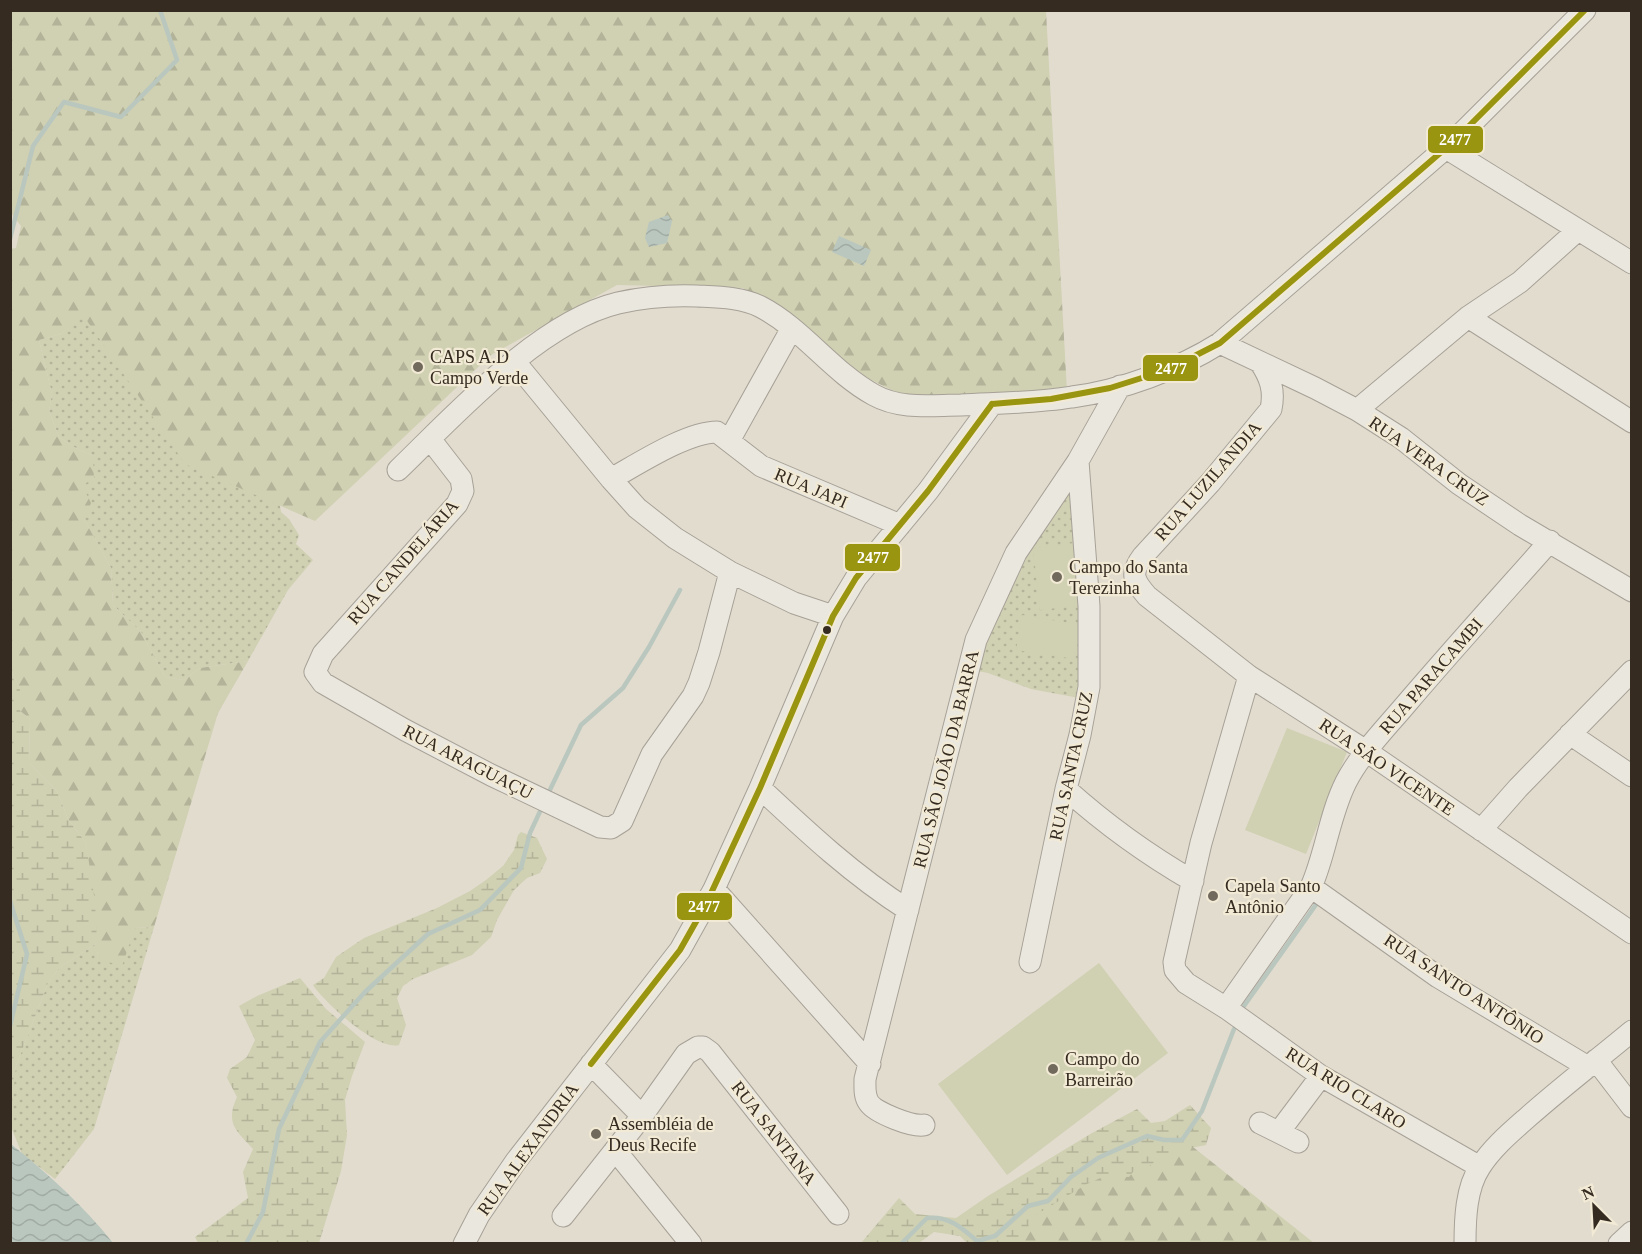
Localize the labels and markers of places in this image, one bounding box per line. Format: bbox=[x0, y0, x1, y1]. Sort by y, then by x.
place label: CAPS A.D Campo Verde bbox=[430, 347, 528, 388]
marker: CAPS A.D Campo Verde bbox=[411, 360, 425, 374]
place label: Campo do Santa Terezinha bbox=[1069, 557, 1188, 598]
marker: Campo do Santa Terezinha bbox=[1050, 570, 1064, 584]
unlabelled marker bbox=[821, 624, 833, 636]
place label: Capela Santo Antônio bbox=[1225, 876, 1320, 917]
marker: Capela Santo Antônio bbox=[1206, 889, 1220, 903]
place label: Campo do Barreirão bbox=[1065, 1049, 1140, 1090]
marker: Campo do Barreirão bbox=[1046, 1062, 1060, 1076]
place label: Assembléia de Deus Recife bbox=[608, 1114, 713, 1155]
marker: Assembléia de Deus Recife bbox=[589, 1127, 603, 1141]

